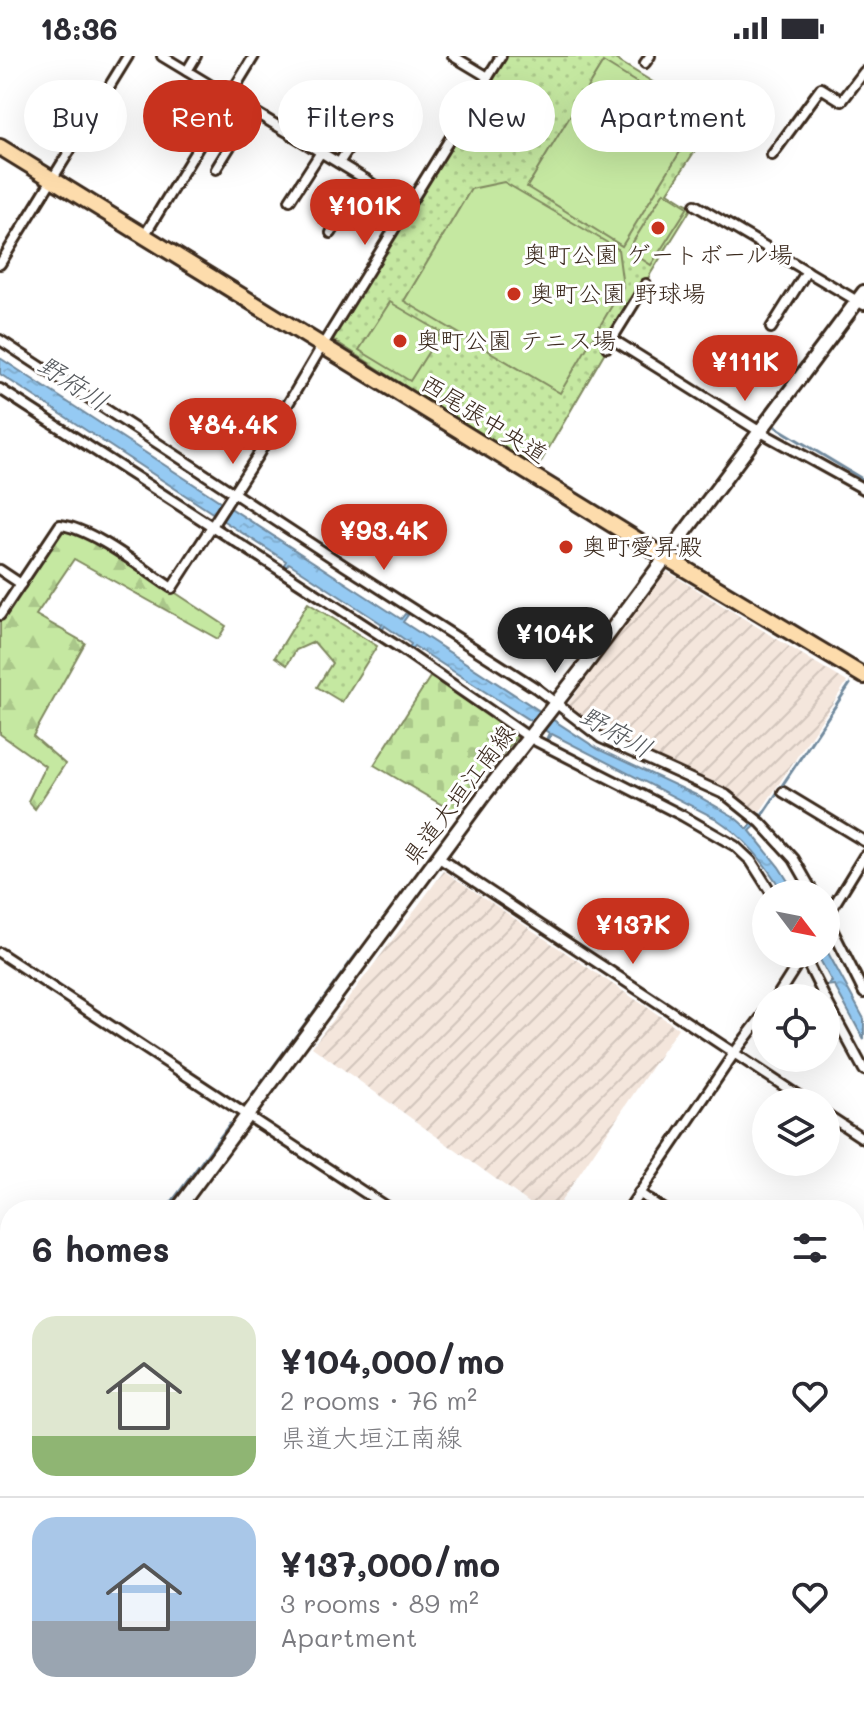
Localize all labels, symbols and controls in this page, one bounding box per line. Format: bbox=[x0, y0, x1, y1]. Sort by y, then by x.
text: 18:36 bbox=[40, 8, 118, 48]
chip: Buy bbox=[24, 80, 127, 152]
chip: Rent bbox=[143, 80, 262, 152]
chip: Filters bbox=[278, 80, 423, 152]
chip: New bbox=[439, 80, 555, 152]
chip: Apartment bbox=[571, 80, 775, 152]
pin: ¥101K bbox=[309, 179, 421, 247]
text: ¥101K bbox=[328, 188, 402, 222]
marker: 奥町公園 ゲートボール場 bbox=[649, 219, 667, 237]
place label: 奥町公園 ゲートボール場 bbox=[523, 238, 793, 269]
place label: 奥町公園 野球場 bbox=[530, 277, 706, 308]
marker: 奥町公園 野球場 bbox=[505, 285, 523, 303]
place label: 奥町公園 テニス場 bbox=[416, 324, 616, 355]
marker: 奥町公園 テニス場 bbox=[391, 332, 409, 350]
pin: ¥111K bbox=[689, 335, 801, 403]
text: ¥111K bbox=[711, 344, 779, 378]
water label: 野府川 bbox=[32, 347, 116, 418]
street label: 西尾張中央道 bbox=[416, 366, 554, 469]
pin: ¥84.4K bbox=[168, 398, 298, 466]
text: ¥84.4K bbox=[187, 407, 279, 441]
pin: ¥93.4K bbox=[319, 504, 449, 572]
text: ¥93.4K bbox=[339, 513, 429, 547]
place label: 奥町愛昇殿 bbox=[582, 530, 702, 561]
marker: 奥町愛昇殿 bbox=[557, 538, 575, 556]
pin: ¥104K bbox=[499, 607, 611, 675]
text: ¥104K bbox=[516, 616, 594, 650]
water label: 野府川 bbox=[574, 697, 659, 765]
street label: 県道大垣江南線 bbox=[395, 718, 521, 871]
north arrow bbox=[752, 880, 840, 968]
map controls bbox=[752, 880, 840, 1176]
pin: ¥137K bbox=[577, 898, 689, 966]
text: ¥137K bbox=[595, 907, 671, 941]
button: locate bbox=[752, 984, 840, 1072]
button: layers bbox=[752, 1088, 840, 1176]
text: 6 homes bbox=[32, 1226, 170, 1271]
icon: filters bbox=[788, 1226, 832, 1270]
text: ¥104,000/mo bbox=[280, 1338, 504, 1383]
icon: home bbox=[96, 1348, 192, 1444]
icon: heart bbox=[788, 1374, 832, 1418]
text: 2 rooms · 76 m² bbox=[280, 1383, 477, 1417]
text: 県道大垣江南線 bbox=[280, 1420, 462, 1454]
text: ¥137,000/mo bbox=[280, 1541, 500, 1586]
icon: home bbox=[96, 1549, 192, 1645]
icon: heart bbox=[788, 1575, 832, 1619]
text: 3 rooms · 89 m² bbox=[280, 1586, 479, 1620]
text: Apartment bbox=[280, 1620, 417, 1654]

